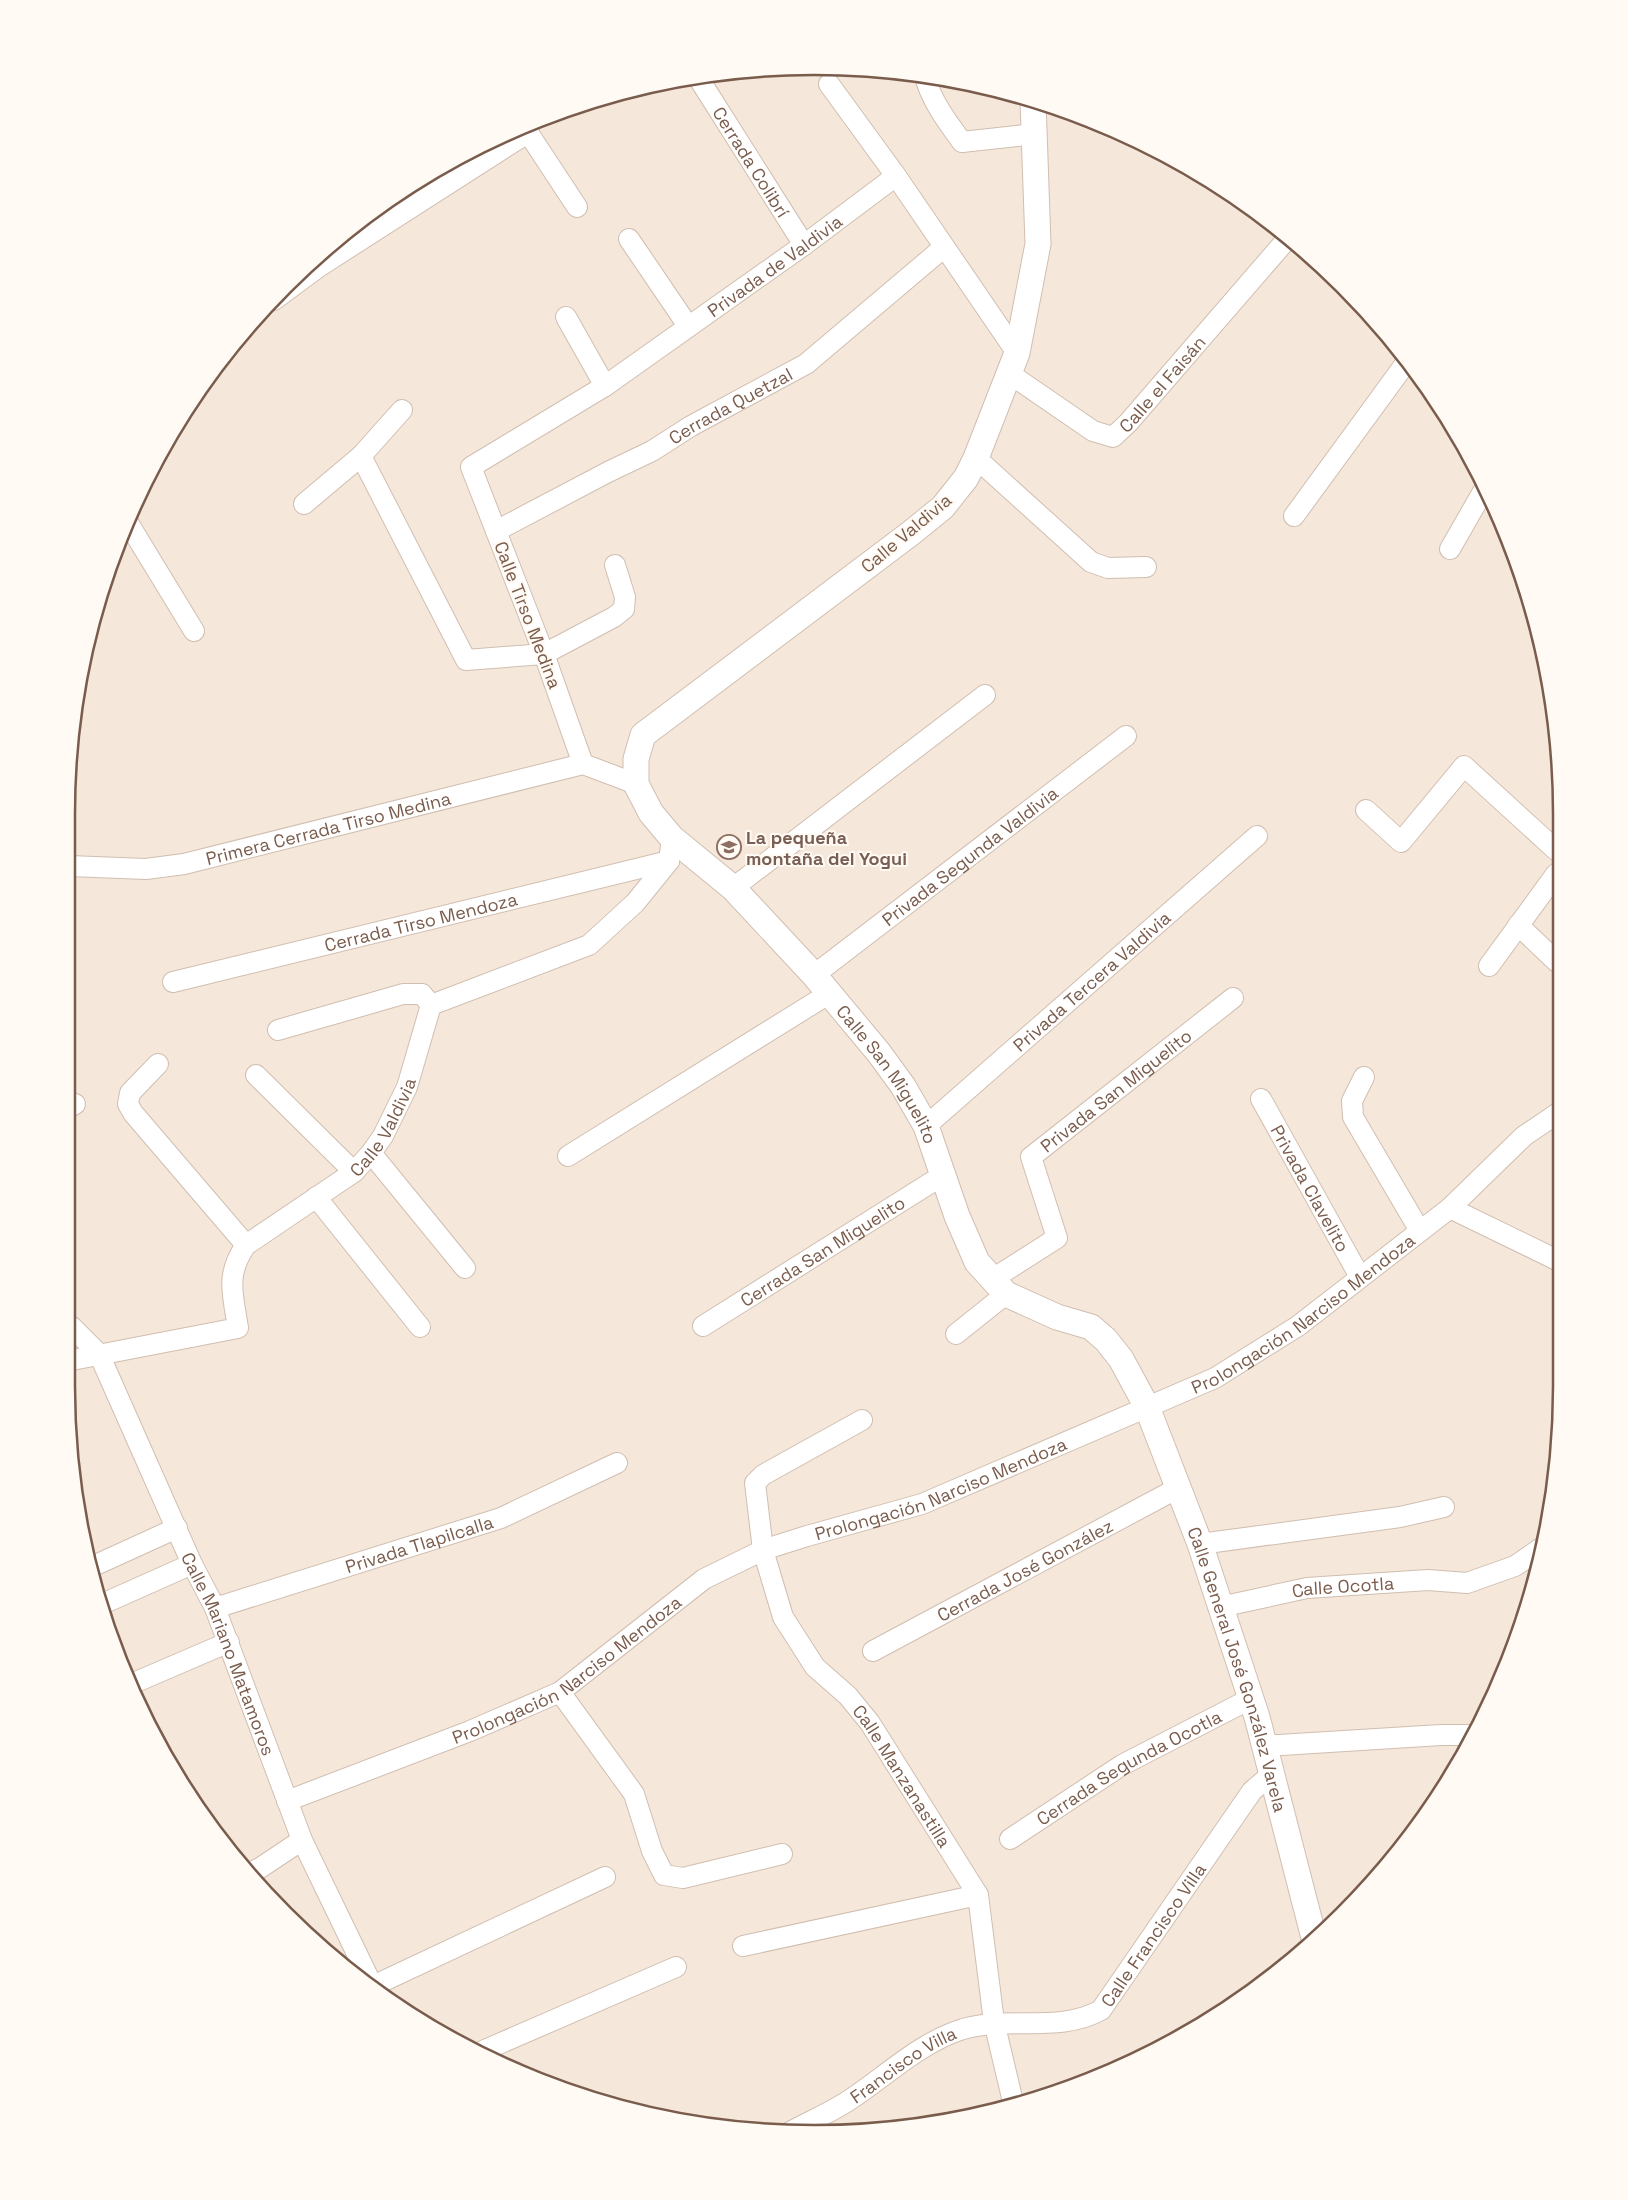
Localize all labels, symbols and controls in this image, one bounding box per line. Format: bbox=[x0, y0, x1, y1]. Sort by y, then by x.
street label: Cerrada Colibrí bbox=[708, 102, 795, 222]
street label: Privada de Valdivia bbox=[703, 209, 846, 322]
street label: Calle el Faisán bbox=[1114, 330, 1210, 437]
street label: Cerrada Quetzal bbox=[664, 362, 796, 449]
street label: Calle Valdivia bbox=[856, 488, 956, 578]
street label: Calle Tirso Medina bbox=[489, 538, 567, 692]
street label: Privada Segunda Valdivia bbox=[877, 781, 1062, 931]
street label: Primera Cerrada Tirso Medina bbox=[203, 786, 453, 870]
place label: La pequeña montaña del Yogui bbox=[746, 826, 907, 870]
school or university icon: La pequeña montaña del Yogui bbox=[716, 834, 742, 860]
street label: Cerrada Tirso Mendoza bbox=[322, 887, 520, 956]
street label: Privada Tercera Valdivia bbox=[1008, 906, 1175, 1056]
street label: Calle San Miguelito bbox=[832, 1000, 943, 1146]
street label: Privada San Miguelito bbox=[1035, 1024, 1196, 1157]
street label: Calle Valdivia bbox=[344, 1075, 421, 1181]
street label: Privada Clavelito bbox=[1266, 1121, 1355, 1256]
street label: Cerrada San Miguelito bbox=[736, 1190, 909, 1311]
street label: Prolongación Narciso Mendoza bbox=[1188, 1228, 1419, 1398]
street label: Prolongación Narciso Mendoza bbox=[812, 1432, 1070, 1545]
street label: Privada Tlapilcalla bbox=[342, 1510, 496, 1578]
street label: Cerrada José González bbox=[933, 1514, 1117, 1626]
street label: Calle General José González Varela bbox=[1183, 1523, 1293, 1814]
street label: Calle Mariano Matamoros bbox=[177, 1548, 281, 1759]
street label: Calle Ocotla bbox=[1289, 1571, 1395, 1603]
street label: Prolongación Narciso Mendoza bbox=[449, 1590, 686, 1748]
street label: Calle Manzanastilla bbox=[848, 1700, 957, 1852]
street label: Cerrada Segunda Ocotla bbox=[1032, 1704, 1225, 1830]
street label: Calle Francisco Villa bbox=[1095, 1858, 1210, 2011]
street label: Francisco Villa bbox=[845, 2021, 959, 2108]

